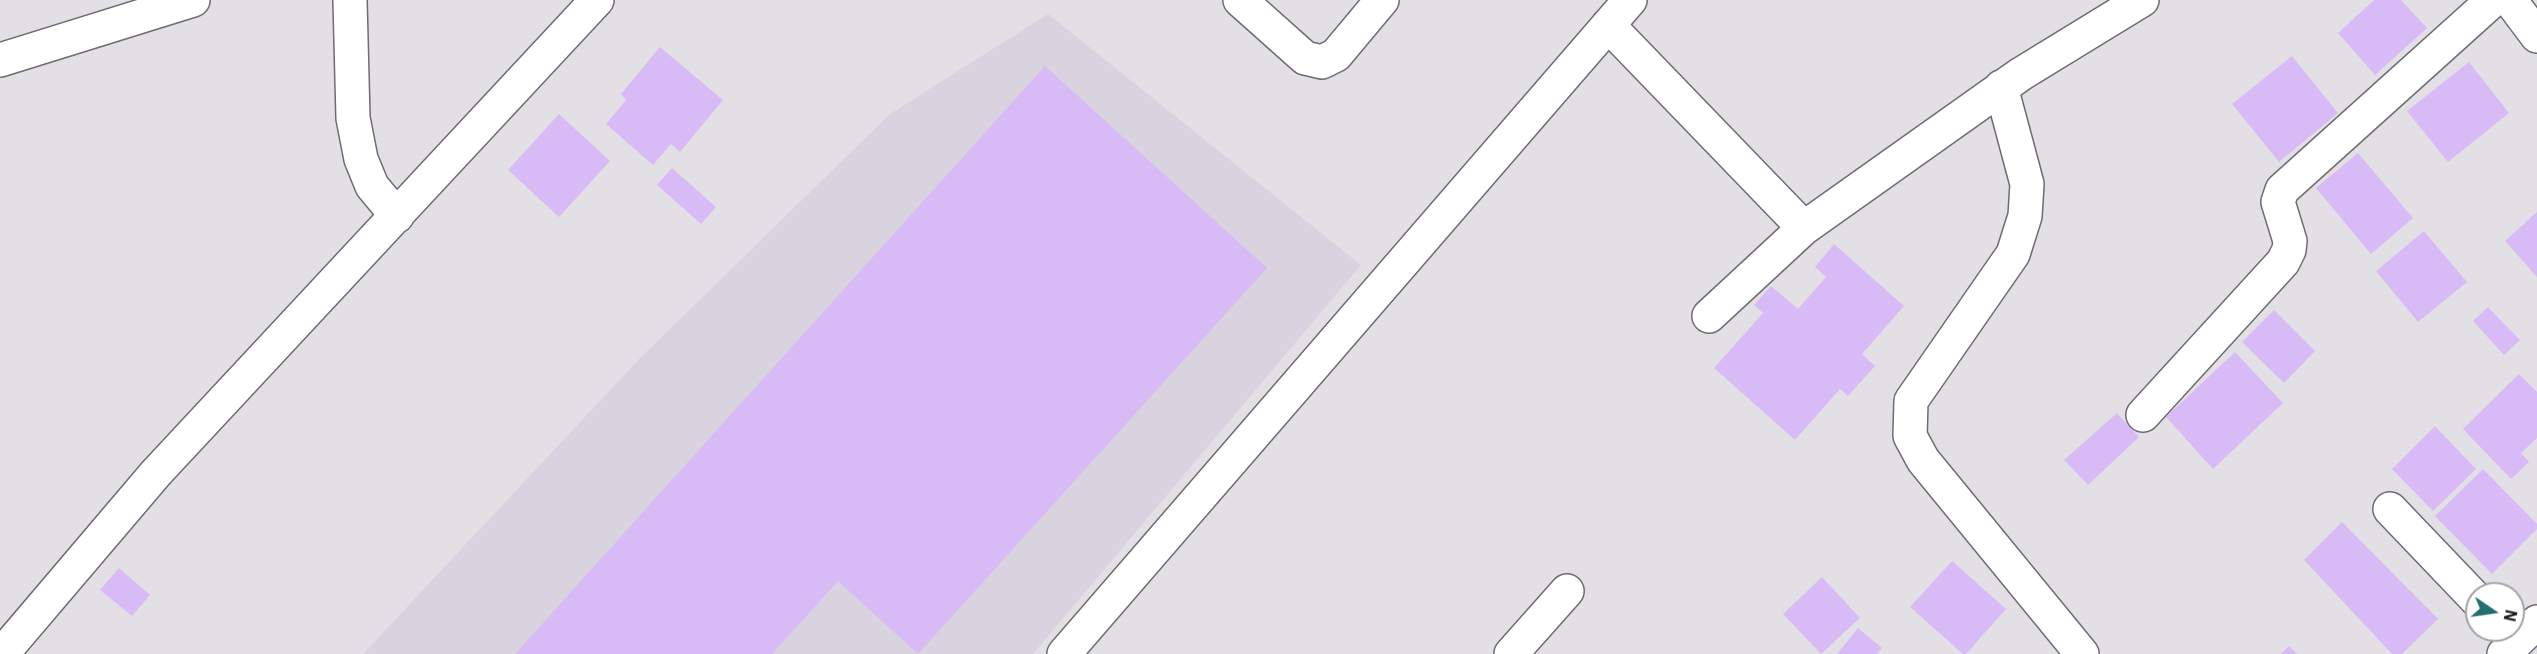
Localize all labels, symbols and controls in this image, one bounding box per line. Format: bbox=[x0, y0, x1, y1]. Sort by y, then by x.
north arrow bbox=[2465, 582, 2525, 642]
text: N bbox=[2500, 608, 2522, 623]

